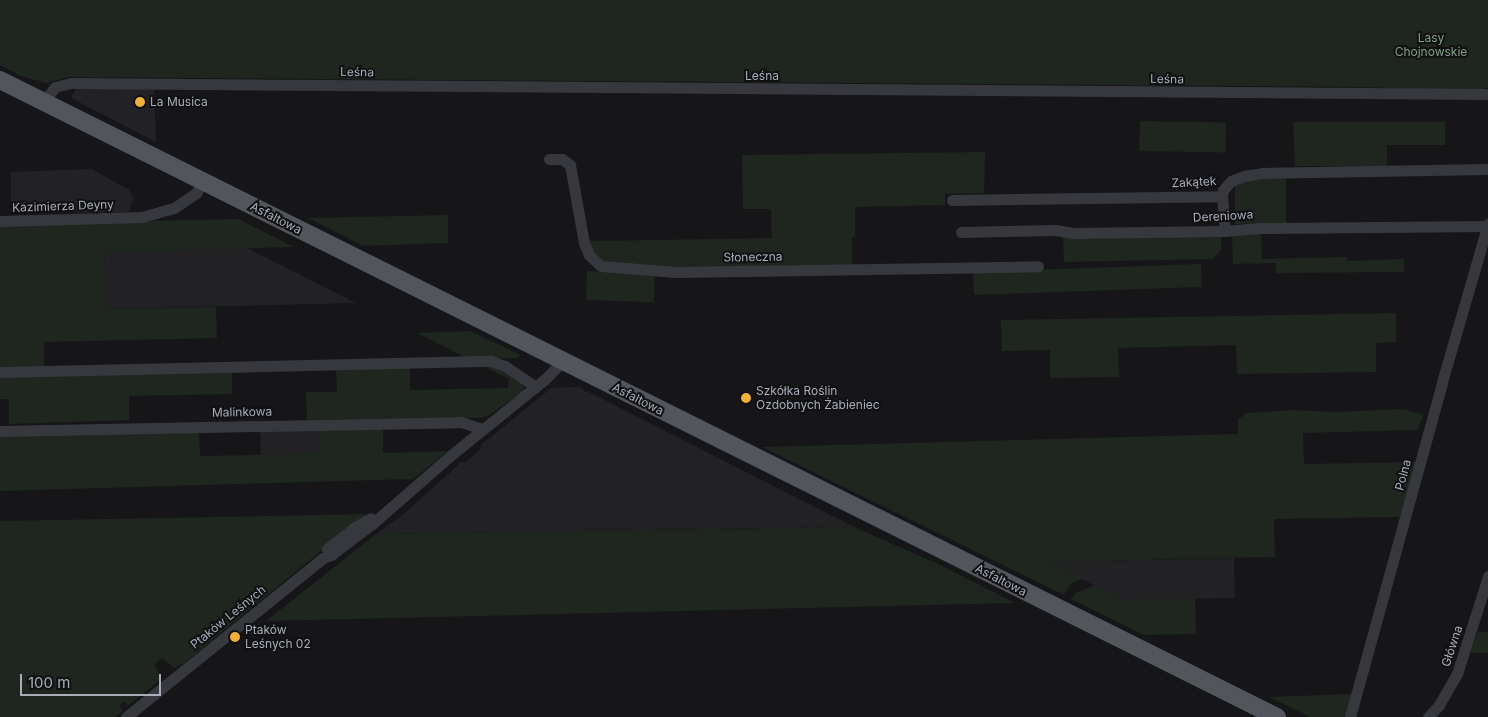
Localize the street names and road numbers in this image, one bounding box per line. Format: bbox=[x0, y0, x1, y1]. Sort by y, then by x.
street label: Leśna bbox=[340, 65, 374, 79]
street label: Leśna bbox=[745, 69, 779, 83]
street label: Leśna bbox=[1150, 72, 1184, 86]
street label: Zakątek bbox=[1171, 174, 1217, 190]
street label: Kazimierza Deyny bbox=[12, 197, 114, 215]
street label: Asfaltowa bbox=[248, 199, 304, 237]
street label: Dereniowa bbox=[1192, 207, 1254, 225]
street label: Słoneczna bbox=[723, 249, 783, 265]
street label: Asfaltowa bbox=[610, 380, 666, 418]
street label: Malinkowa bbox=[212, 404, 272, 420]
street label: Polna bbox=[1392, 458, 1414, 492]
street label: Asfaltowa bbox=[973, 561, 1029, 599]
street label: Ptaków Leśnych bbox=[188, 582, 268, 652]
street label: Główna bbox=[1439, 624, 1465, 668]

